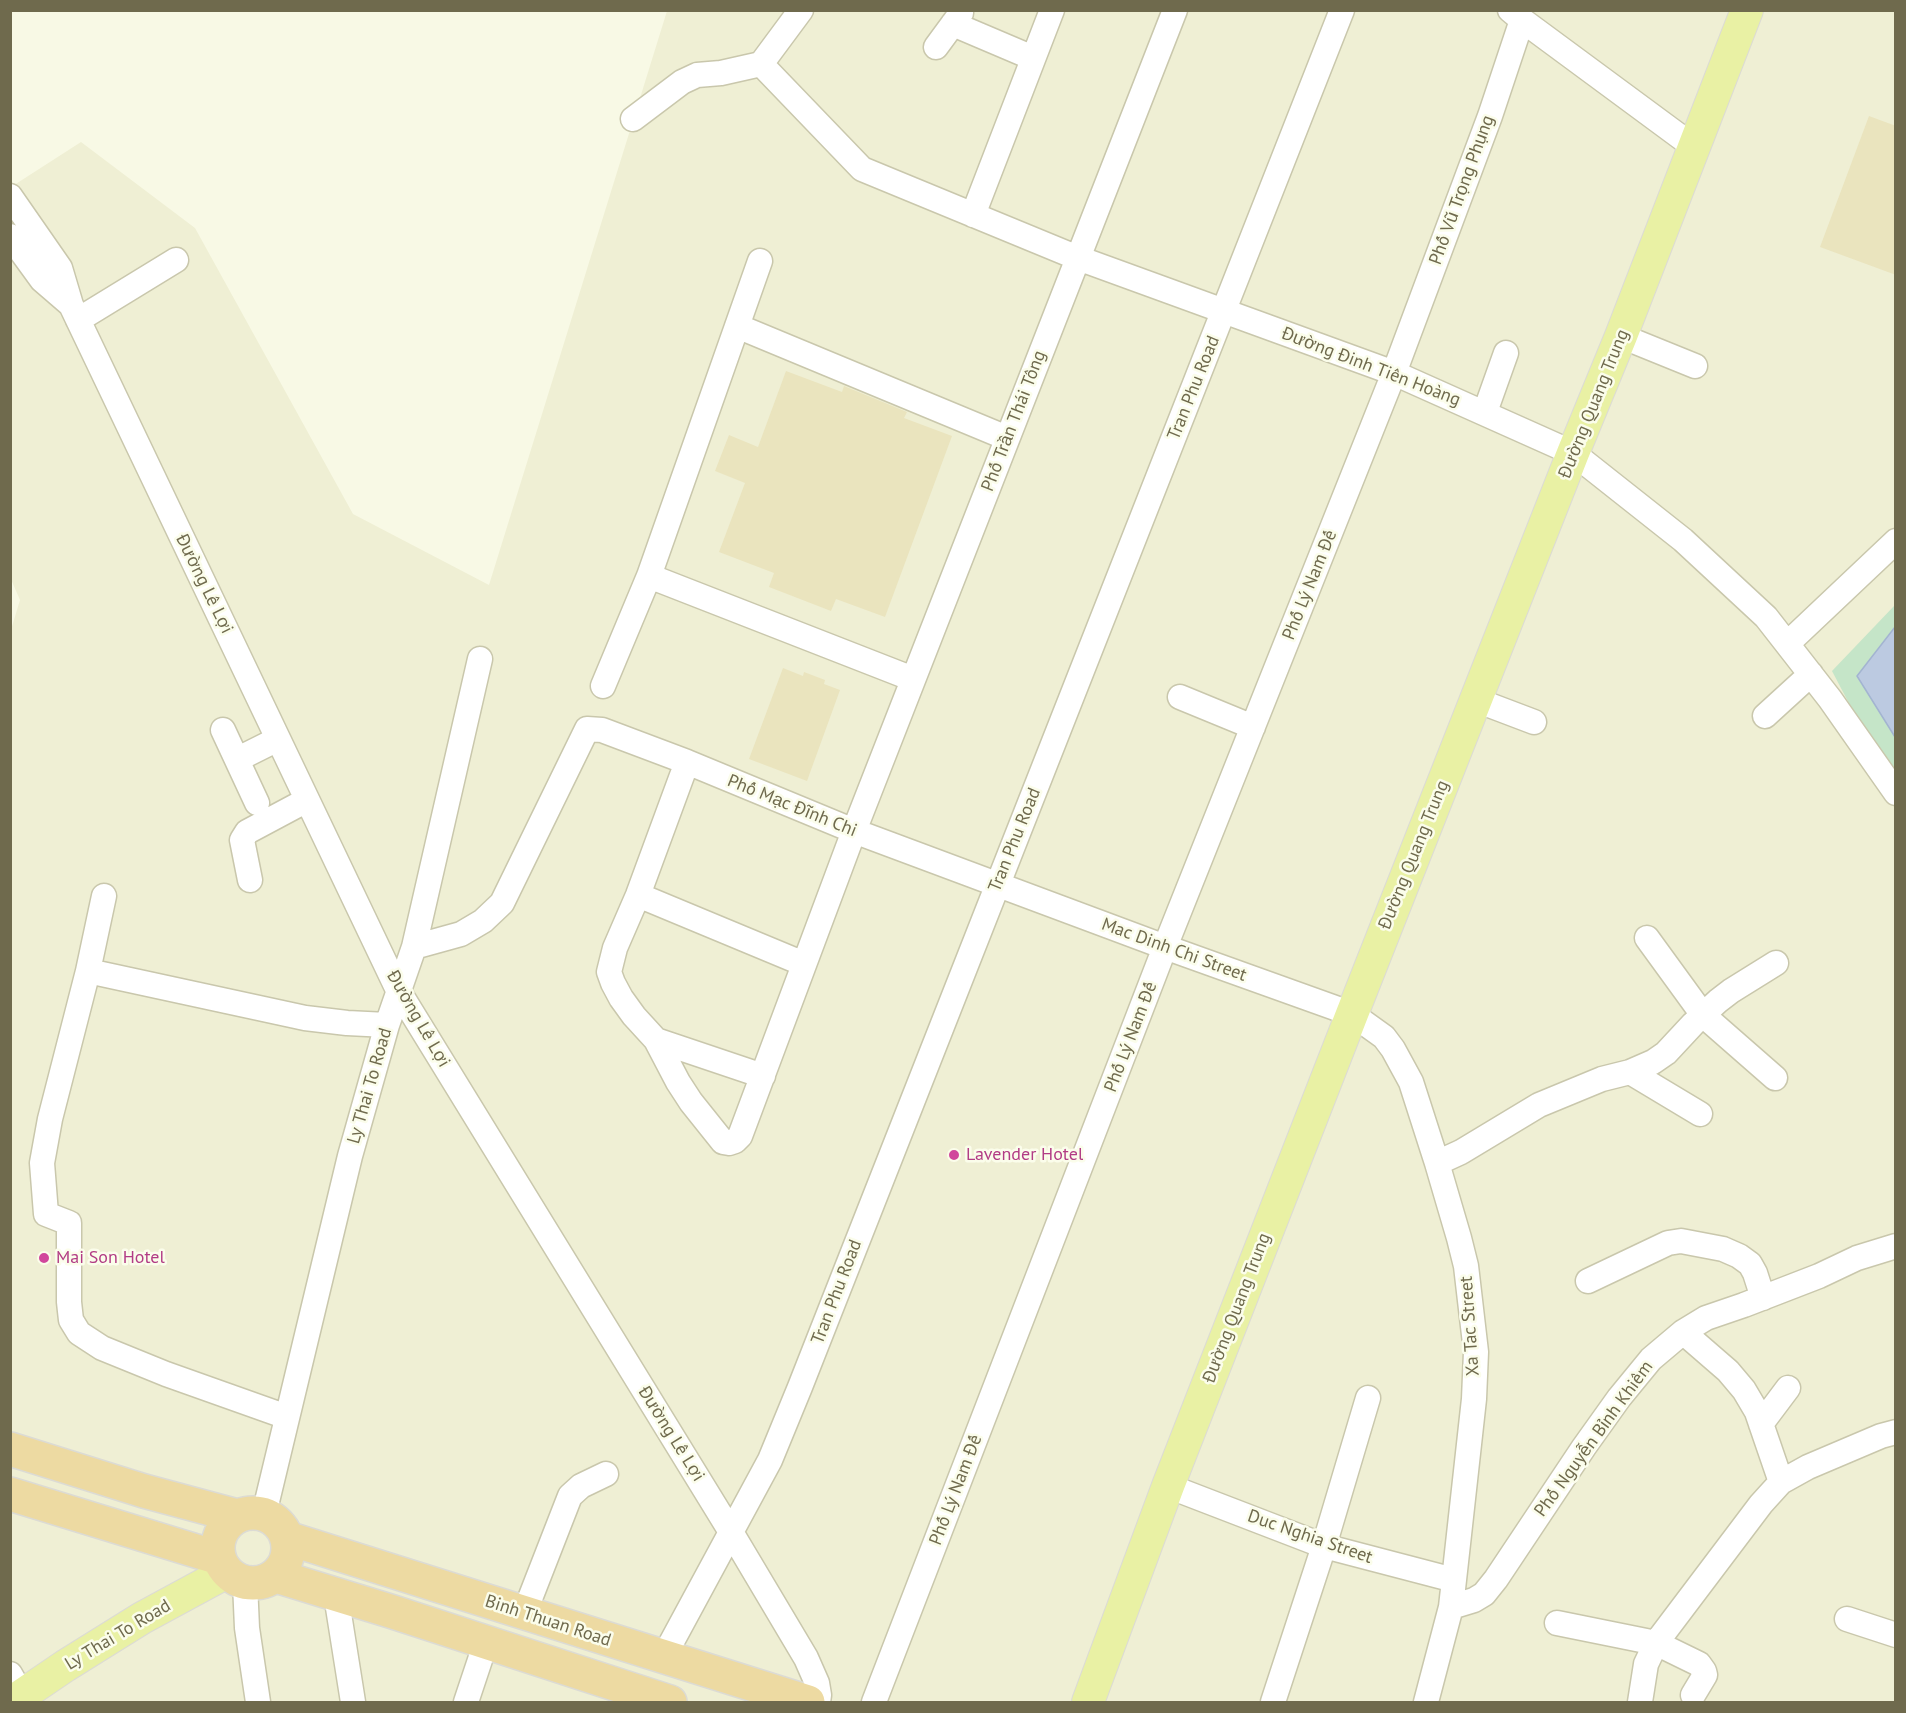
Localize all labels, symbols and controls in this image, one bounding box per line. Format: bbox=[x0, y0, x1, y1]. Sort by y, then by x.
street label: Phố Vũ Trọng Phụng bbox=[1425, 112, 1499, 268]
street label: Đường Đinh Tiên Hoàng bbox=[1278, 323, 1464, 411]
street label: Đường Quang Trung bbox=[1554, 326, 1634, 482]
street label: Tran Phu Road bbox=[1163, 333, 1225, 443]
street label: Phố Trần Thái Tông bbox=[977, 348, 1051, 494]
street label: Phố Lý Nam Đế bbox=[1278, 527, 1342, 643]
street label: Đường Lê Lợi bbox=[171, 531, 237, 637]
street label: Phố Mạc Đĩnh Chi bbox=[724, 770, 860, 842]
street label: Đường Quang Trung bbox=[1374, 777, 1454, 933]
street label: Tran Phu Road bbox=[984, 785, 1046, 895]
street label: Mac Dinh Chi Street bbox=[1098, 914, 1250, 986]
street label: Đường Lê Lợi bbox=[382, 967, 454, 1071]
street label: Phố Lý Nam Đế bbox=[1100, 979, 1162, 1095]
street label: Ly Thai To Road bbox=[343, 1026, 397, 1146]
place label: Lavender Hotel bbox=[966, 1144, 1083, 1166]
marker: Lavender Hotel bbox=[947, 1148, 961, 1162]
street label: Đường Quang Trung bbox=[1198, 1230, 1276, 1386]
street label: Tran Phu Road bbox=[807, 1237, 867, 1347]
place label: Mai Son Hotel bbox=[56, 1247, 165, 1269]
marker: Mai Son Hotel bbox=[37, 1251, 51, 1265]
street label: Xa Tac Street bbox=[1456, 1275, 1484, 1377]
street label: Phố Nguyễn Bỉnh Khiêm bbox=[1530, 1357, 1658, 1521]
street label: Đường Lê Lợi bbox=[633, 1382, 709, 1486]
street label: Phố Lý Nam Đế bbox=[925, 1432, 987, 1548]
street label: Duc Nghia Street bbox=[1245, 1506, 1375, 1568]
street label: Binh Thuan Road bbox=[482, 1590, 614, 1652]
street label: Ly Thai To Road bbox=[61, 1595, 175, 1675]

